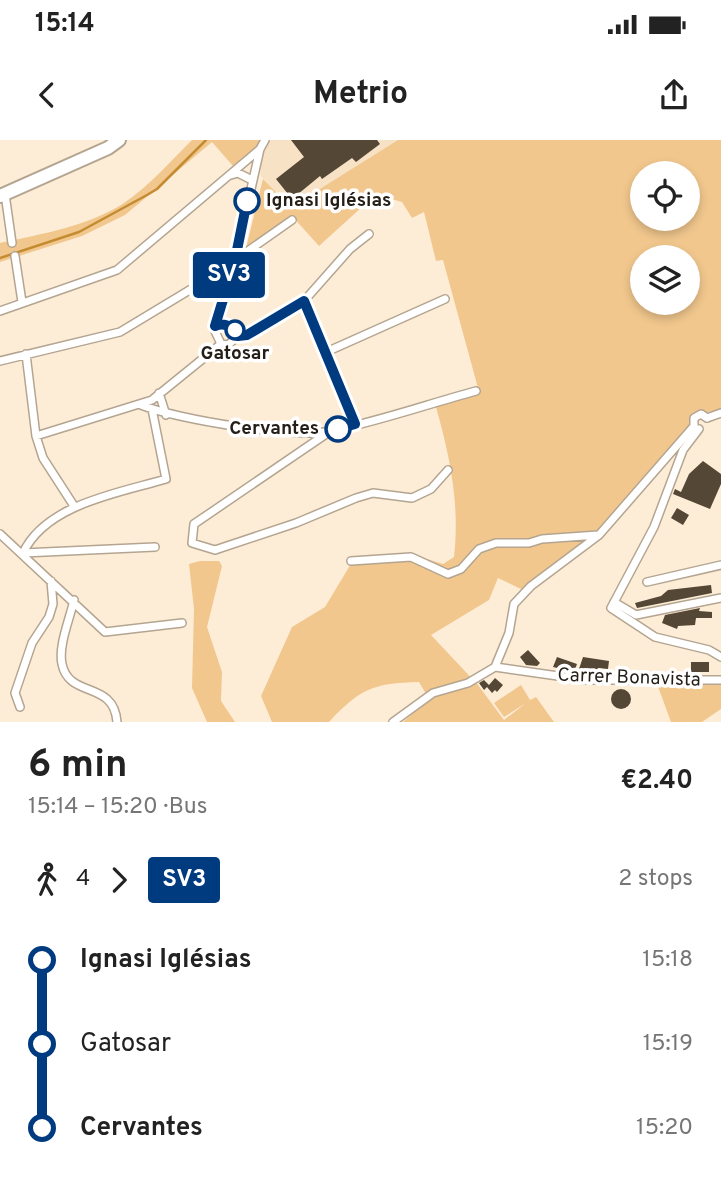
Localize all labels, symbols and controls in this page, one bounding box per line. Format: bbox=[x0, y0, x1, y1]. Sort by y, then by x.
text: 15:14 bbox=[35, 8, 95, 41]
text: Metrio bbox=[313, 75, 408, 115]
icon: back bbox=[28, 76, 66, 114]
icon: share bbox=[655, 76, 693, 114]
map controls bbox=[630, 161, 700, 315]
button: locate bbox=[630, 161, 700, 231]
marker: Ignasi Iglésias bbox=[234, 188, 260, 214]
place label: Ignasi Iglésias bbox=[266, 189, 391, 213]
button: layers bbox=[630, 245, 700, 315]
line badge: SV3 bbox=[189, 252, 269, 298]
text: SV3 bbox=[207, 260, 251, 290]
marker: Gatosar bbox=[225, 320, 245, 340]
place label: Gatosar bbox=[201, 342, 270, 366]
marker: Cervantes bbox=[325, 416, 351, 442]
place label: Cervantes bbox=[229, 417, 319, 441]
street label: Carrer Bonavista bbox=[557, 664, 701, 692]
text: 6 min bbox=[28, 742, 127, 791]
text: €2.40 bbox=[620, 765, 693, 798]
text: 15:14 – 15:20 · Bus bbox=[28, 793, 208, 822]
icon: walk bbox=[28, 861, 66, 899]
icon: forward bbox=[100, 861, 138, 899]
text: 4 bbox=[76, 865, 90, 894]
text: SV3 bbox=[162, 865, 206, 895]
text: 2 stops bbox=[618, 865, 693, 894]
text: Ignasi Iglésias bbox=[80, 944, 252, 977]
text: 15:18 bbox=[642, 946, 693, 975]
text: Gatosar bbox=[80, 1028, 171, 1061]
text: 15:19 bbox=[643, 1030, 693, 1059]
text: Cervantes bbox=[80, 1112, 203, 1145]
text: 15:20 bbox=[636, 1114, 693, 1143]

